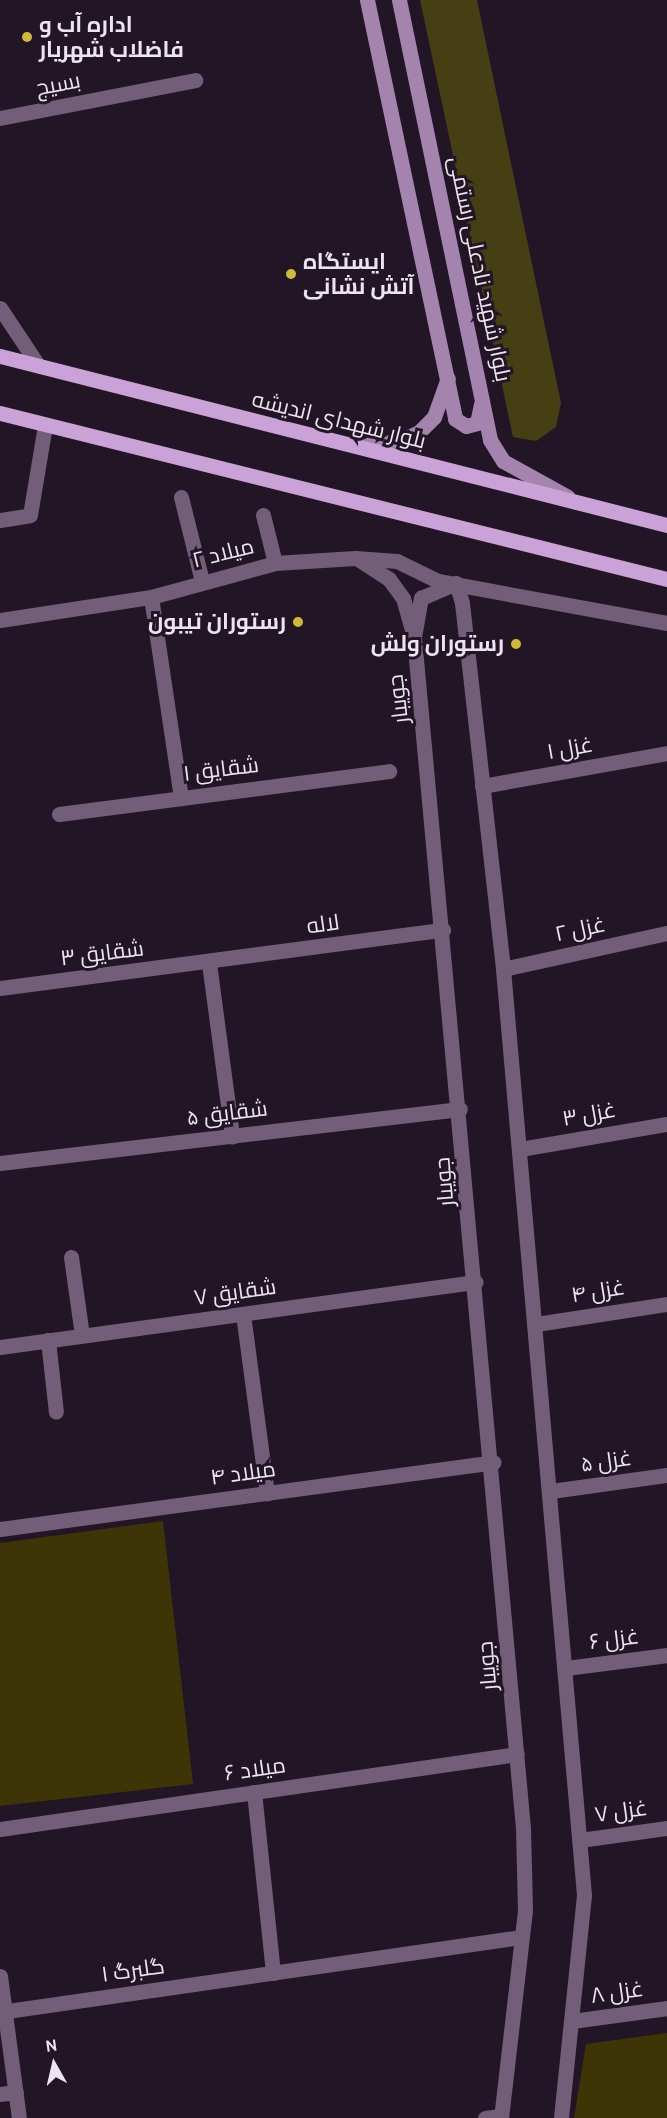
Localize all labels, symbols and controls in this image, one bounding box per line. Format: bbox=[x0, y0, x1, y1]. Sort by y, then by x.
place label: اداره آب و فاضلاب شهریار bbox=[39, 11, 184, 62]
marker: اداره آب و فاضلاب شهریار bbox=[20, 30, 34, 44]
street label: بسیج bbox=[33, 67, 83, 101]
street label: بلوار شهید نادعلی رستمی bbox=[443, 154, 517, 384]
place label: ایستگاه آتش نشانی bbox=[303, 248, 414, 300]
marker: ایستگاه آتش نشانی bbox=[284, 267, 298, 281]
street label: بلوار شهدای اندیشه bbox=[249, 386, 429, 454]
street label: میلاد ۲ bbox=[189, 533, 257, 573]
place label: رستوران تیبون bbox=[148, 609, 286, 635]
marker: رستوران تیبون bbox=[291, 615, 305, 629]
place label: رستوران ولش bbox=[371, 631, 504, 657]
marker: رستوران ولش bbox=[509, 637, 523, 651]
street label: جویبار bbox=[382, 673, 414, 725]
street label: غزل ۱ bbox=[545, 731, 595, 765]
street label: شقایق ۱ bbox=[182, 751, 260, 787]
street label: لاله bbox=[305, 909, 341, 939]
street label: غزل ۲ bbox=[552, 911, 608, 947]
street label: شقایق ۳ bbox=[59, 935, 145, 971]
street label: شقایق ۵ bbox=[185, 1095, 269, 1131]
street label: غزل ۳ bbox=[560, 1096, 618, 1132]
street label: جویبار bbox=[429, 1156, 459, 1208]
street label: شقایق ۷ bbox=[192, 1273, 278, 1311]
street label: غزل ۴ bbox=[569, 1274, 627, 1308]
street label: غزل ۵ bbox=[579, 1444, 633, 1478]
street label: میلاد ۴ bbox=[209, 1455, 277, 1491]
street label: غزل ۶ bbox=[588, 1623, 640, 1655]
street label: جویبار bbox=[472, 1640, 502, 1692]
street label: میلاد ۶ bbox=[223, 1752, 287, 1786]
street label: غزل ۷ bbox=[593, 1794, 649, 1828]
street label: گلبرگ ۱ bbox=[100, 1952, 166, 1988]
street label: غزل ۸ bbox=[589, 1975, 645, 2009]
north arrow bbox=[24, 2034, 84, 2094]
text: N bbox=[45, 2035, 58, 2056]

